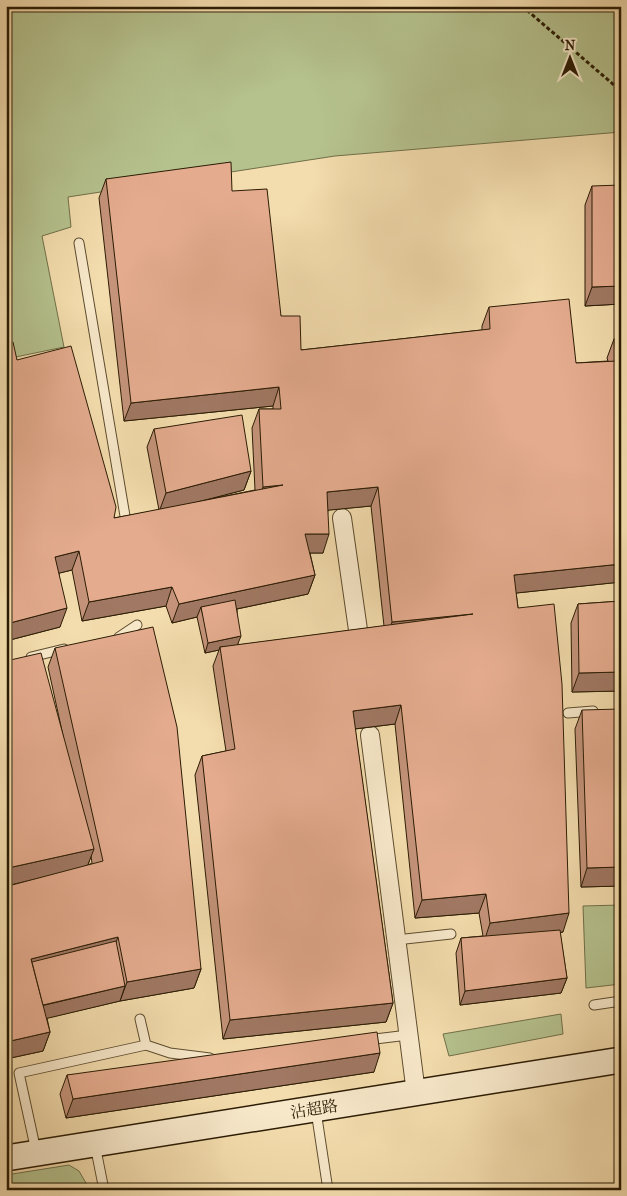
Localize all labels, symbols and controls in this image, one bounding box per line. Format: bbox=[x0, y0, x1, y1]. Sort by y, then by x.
north arrow bbox=[544, 32, 594, 82]
text: N bbox=[565, 37, 576, 54]
street label: 沾超路 bbox=[289, 1096, 339, 1122]

